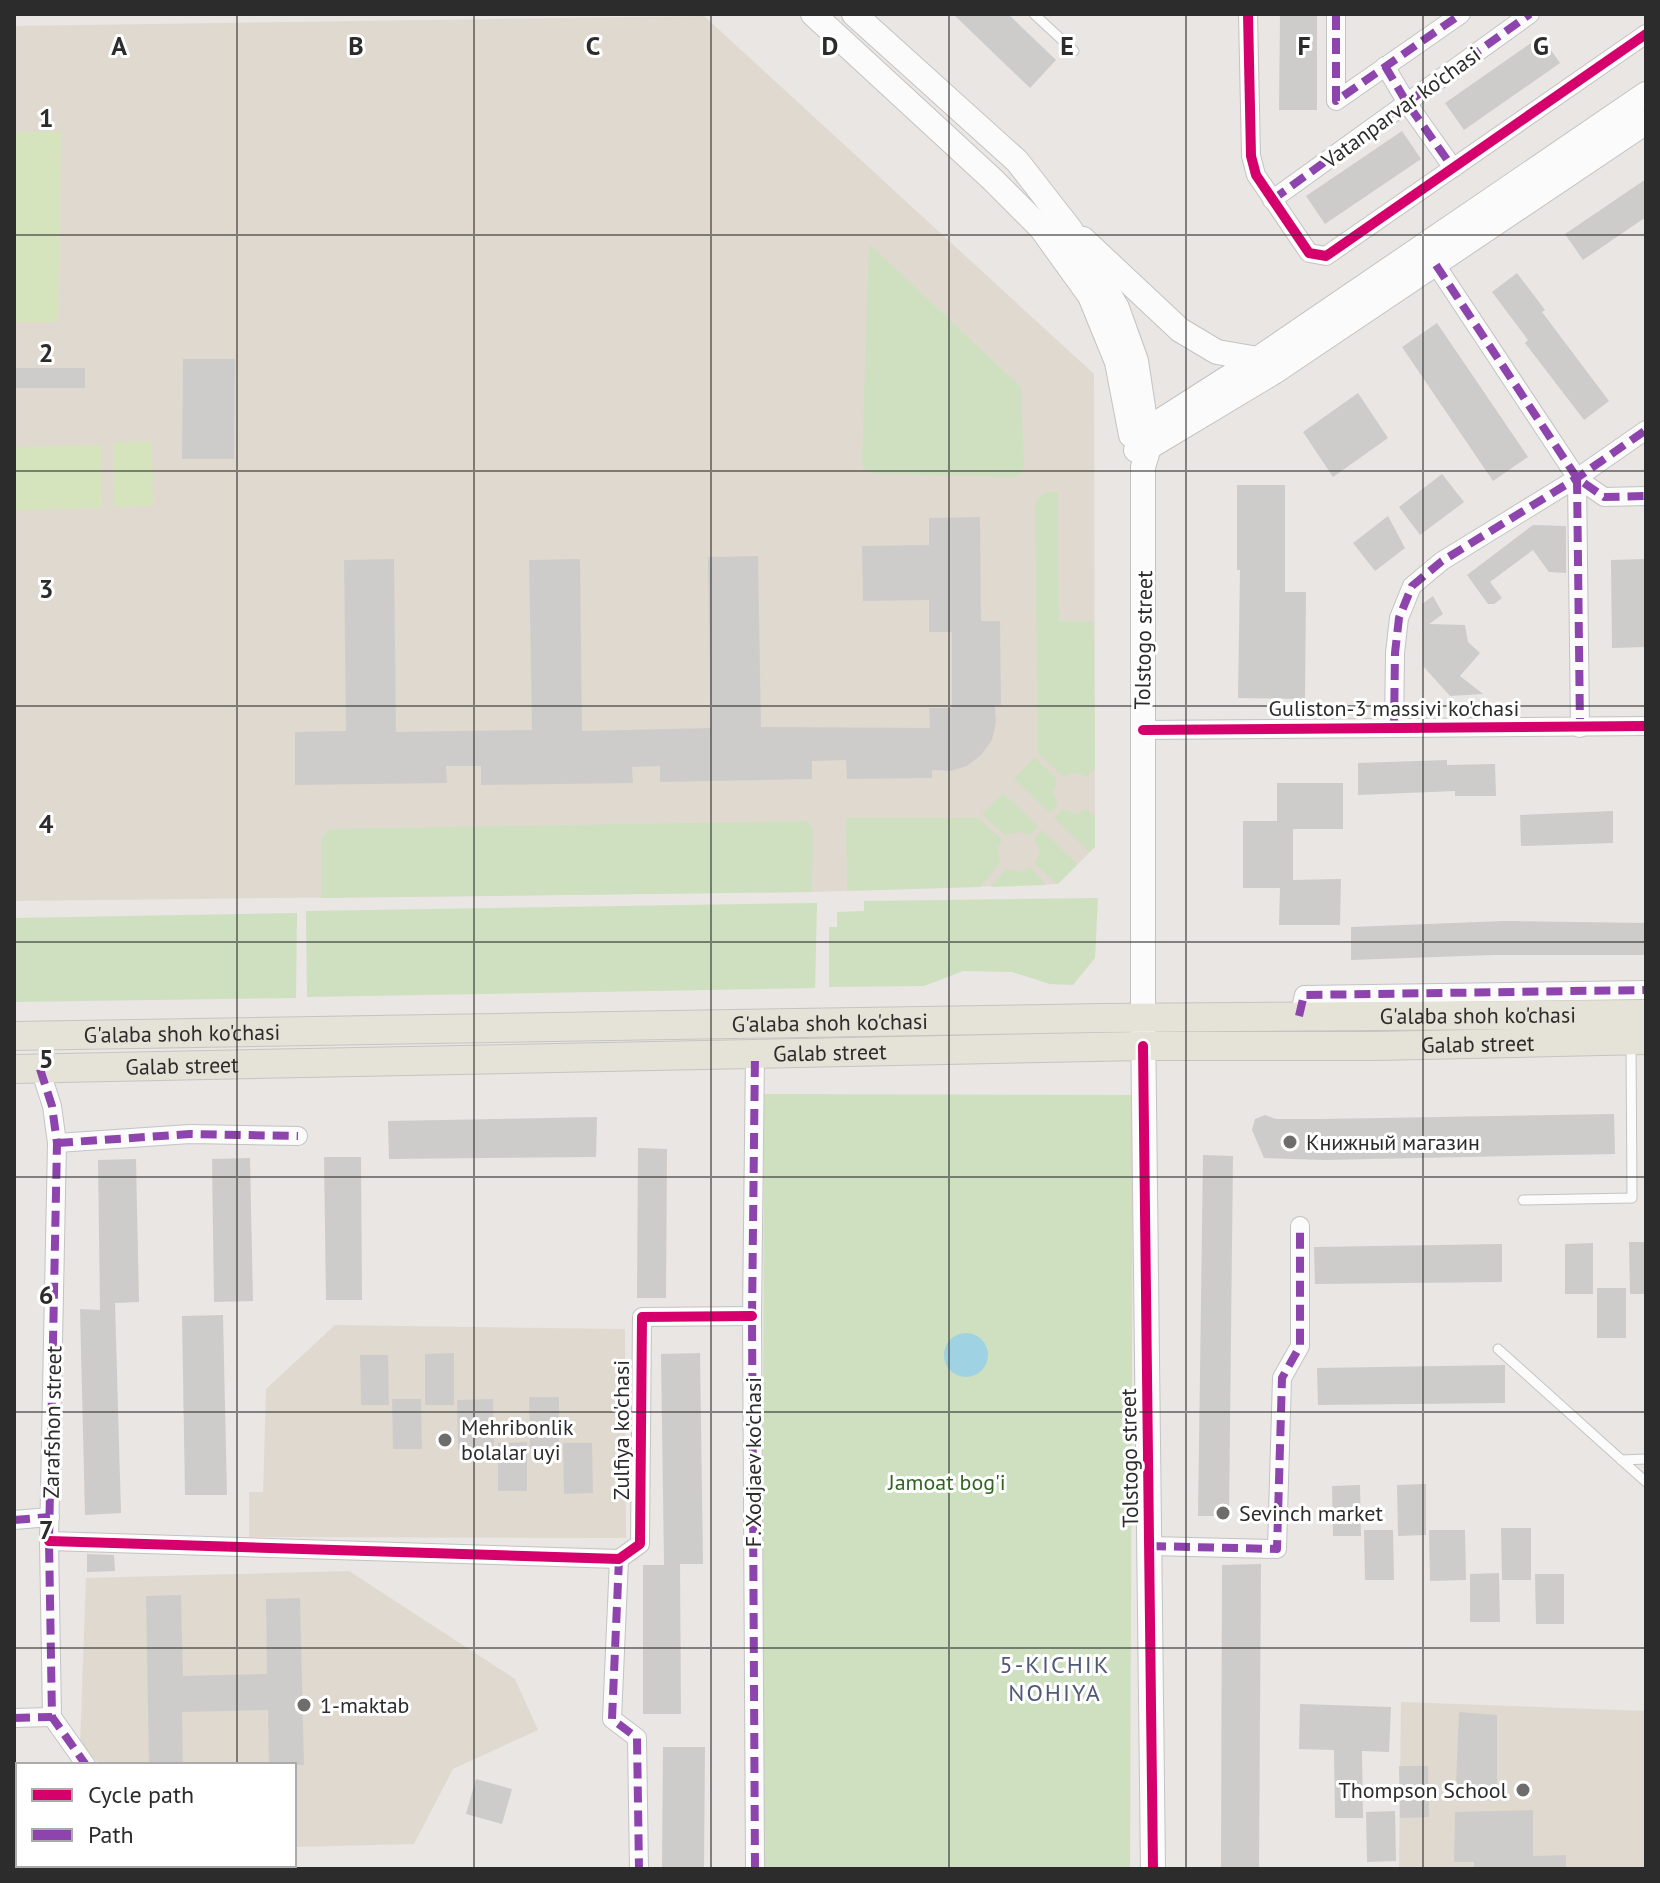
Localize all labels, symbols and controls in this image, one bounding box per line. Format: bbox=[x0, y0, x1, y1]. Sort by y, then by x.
text: A bbox=[111, 29, 127, 62]
text: B bbox=[348, 29, 364, 62]
text: C bbox=[586, 29, 600, 62]
text: D bbox=[822, 29, 838, 62]
text: E bbox=[1060, 29, 1074, 62]
text: F bbox=[1297, 29, 1311, 62]
text: G bbox=[1533, 29, 1549, 62]
street label: Vatanparvar ko'chasi bbox=[1315, 40, 1486, 175]
text: 1 bbox=[39, 101, 53, 134]
text: 2 bbox=[39, 336, 53, 369]
street label: Tolstogo street bbox=[1128, 570, 1158, 710]
text: 3 bbox=[39, 572, 53, 605]
street label: Guliston-3 massivi ko'chasi bbox=[1269, 694, 1519, 722]
text: 4 bbox=[39, 807, 54, 840]
street label: G'alaba shoh ko'chasi bbox=[1379, 1001, 1576, 1030]
street label: G'alaba shoh ko'chasi bbox=[731, 1007, 928, 1038]
street label: G'alaba shoh ko'chasi bbox=[84, 1018, 280, 1049]
street label: Galab street bbox=[1421, 1028, 1535, 1059]
street label: Galab street bbox=[773, 1037, 887, 1068]
text: 5 bbox=[39, 1042, 53, 1075]
street label: Galab street bbox=[125, 1050, 239, 1081]
place label: Книжный магазин bbox=[1306, 1128, 1480, 1156]
marker: Книжный магазин bbox=[1281, 1133, 1299, 1151]
text: 6 bbox=[39, 1278, 53, 1311]
street label: Zarafshon street bbox=[37, 1345, 67, 1499]
street label: Zulfiya ko'chasi bbox=[607, 1360, 635, 1500]
street label: F. Xodjaev ko'chasi bbox=[739, 1377, 767, 1547]
street label: Tolstogo street bbox=[1114, 1388, 1144, 1528]
place label: Mehribonlik bolalar uyi bbox=[461, 1413, 574, 1466]
marker: Mehribonlik bolalar uyi bbox=[436, 1431, 454, 1449]
park label: Jamoat bog'i bbox=[887, 1468, 1006, 1496]
place label: Sevinch market bbox=[1239, 1499, 1383, 1527]
marker: Sevinch market bbox=[1214, 1504, 1232, 1522]
text: 7 bbox=[39, 1513, 53, 1546]
district label: 5-KICHIK NOHIYA bbox=[1000, 1649, 1110, 1708]
place label: 1-maktab bbox=[320, 1691, 409, 1719]
marker: 1-maktab bbox=[295, 1696, 313, 1714]
legend bbox=[16, 1763, 296, 1867]
place label: Thompson School bbox=[1339, 1776, 1508, 1804]
text: Cycle path bbox=[88, 1779, 194, 1810]
marker: Thompson School bbox=[1514, 1781, 1532, 1799]
text: Path bbox=[88, 1819, 134, 1850]

